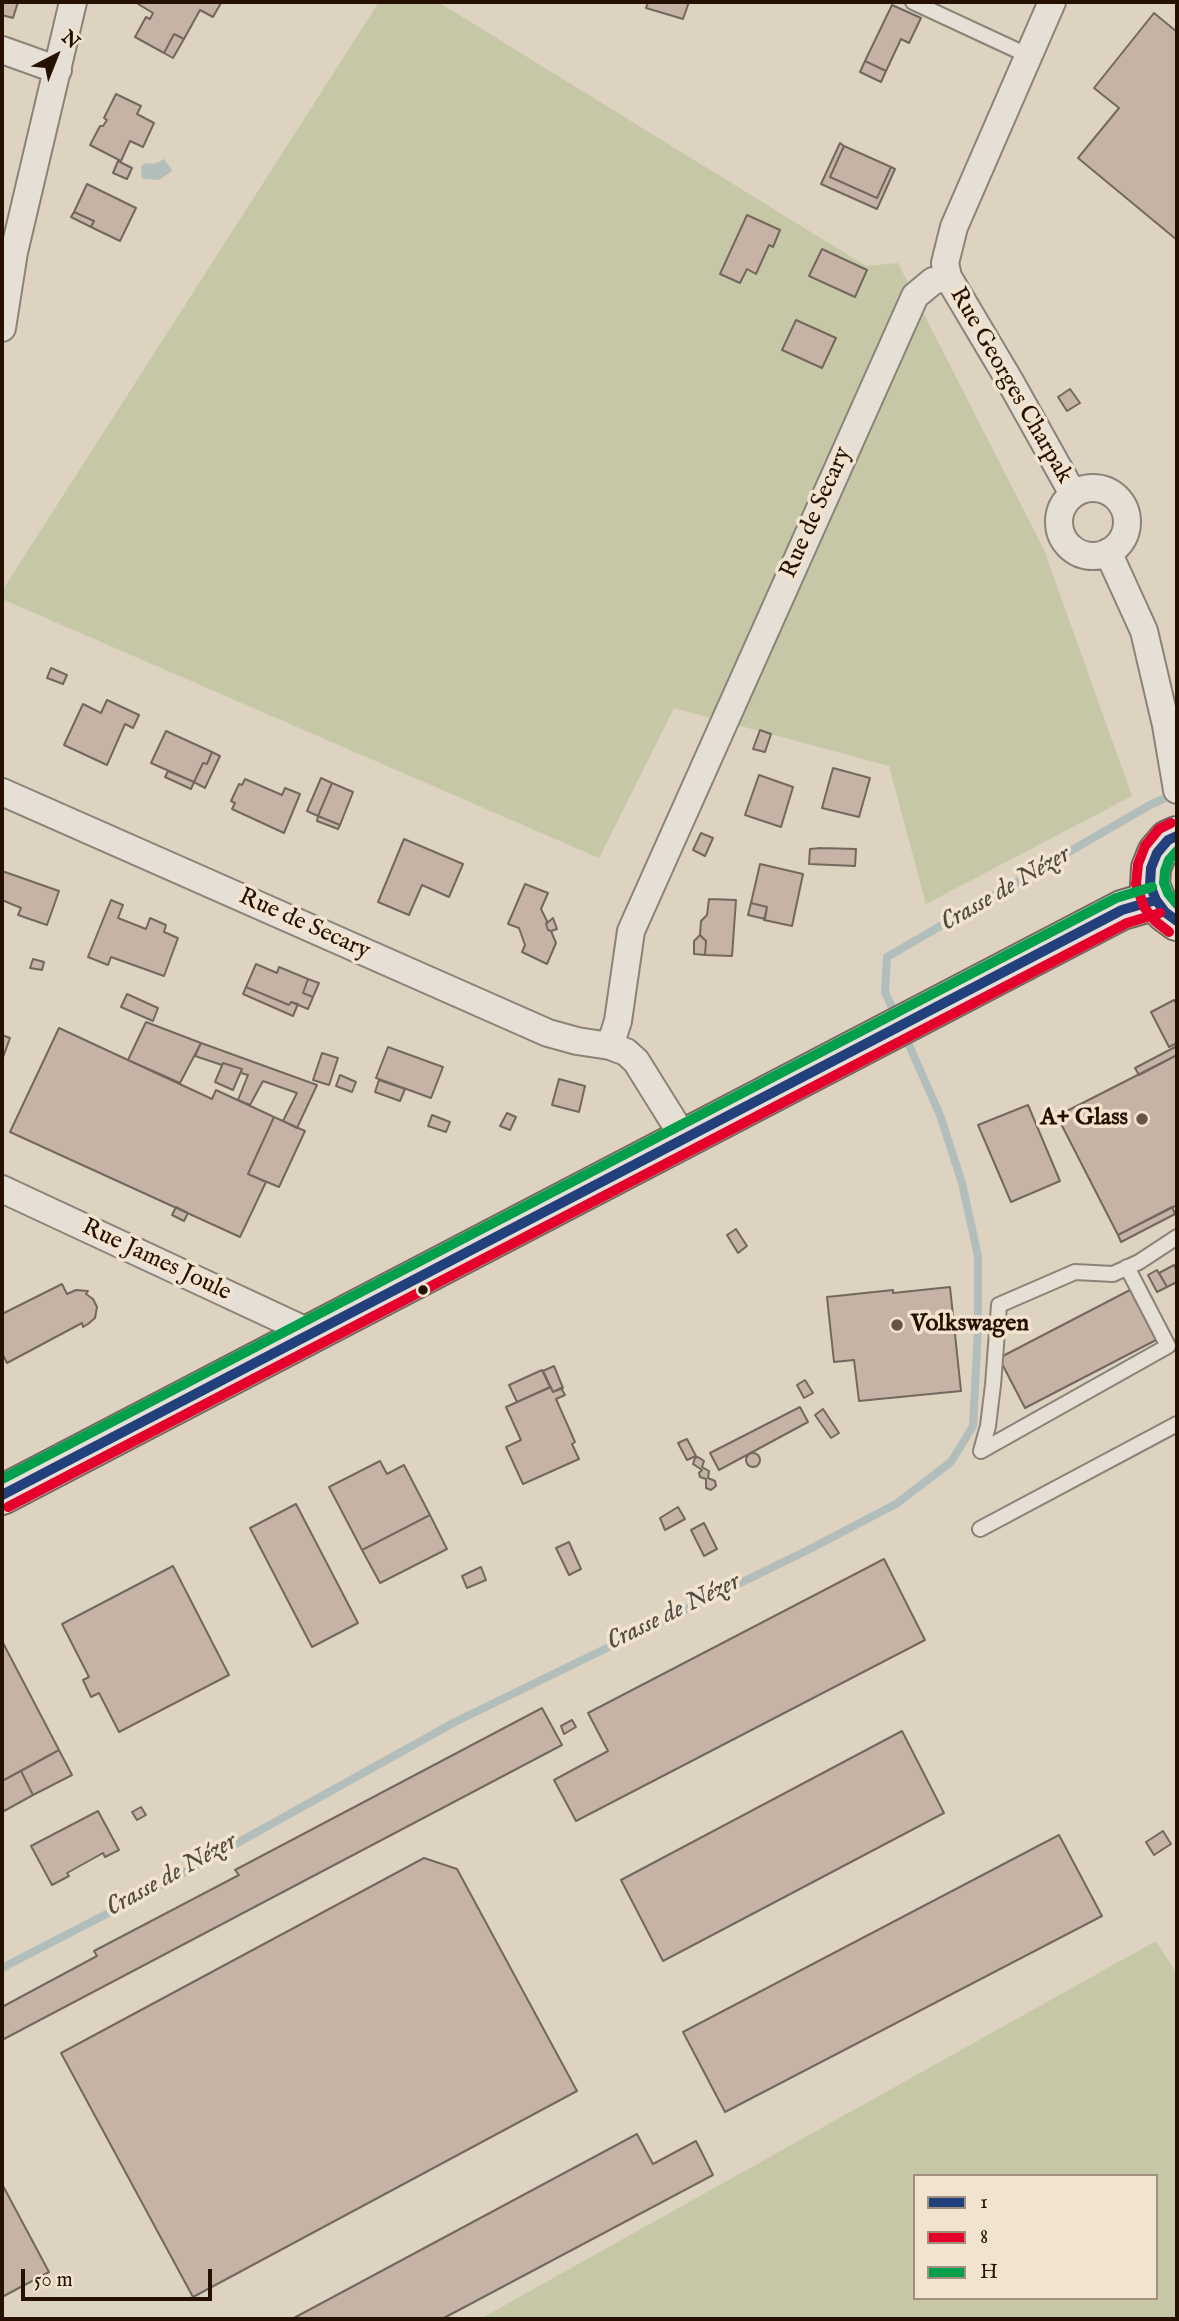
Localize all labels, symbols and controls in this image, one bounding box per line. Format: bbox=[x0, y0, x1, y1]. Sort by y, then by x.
north arrow bbox=[21, 21, 91, 91]
text: N bbox=[56, 26, 84, 55]
street label: Rue Georges Charpak bbox=[942, 283, 1078, 489]
street label: Rue de Secary bbox=[775, 443, 859, 583]
water label: Crasse de Nézer bbox=[935, 840, 1077, 940]
street label: Rue de Secary bbox=[234, 883, 374, 967]
place label: A+ Glass bbox=[1040, 1105, 1128, 1133]
marker: A+ Glass bbox=[1134, 1111, 1150, 1127]
street label: Rue James Joule bbox=[77, 1214, 235, 1308]
unlabelled marker bbox=[416, 1283, 430, 1297]
place label: Volkswagen bbox=[911, 1311, 1029, 1339]
marker: Volkswagen bbox=[889, 1317, 905, 1333]
water label: Crasse de Nézer bbox=[602, 1567, 746, 1659]
water label: Crasse de Nézer bbox=[101, 1827, 243, 1925]
legend bbox=[913, 2174, 1158, 2300]
text: 1 bbox=[980, 2189, 988, 2216]
text: 8 bbox=[980, 2224, 988, 2251]
scale bar bbox=[24, 2254, 215, 2298]
text: H bbox=[980, 2259, 998, 2286]
text: 50 m bbox=[34, 2267, 73, 2294]

